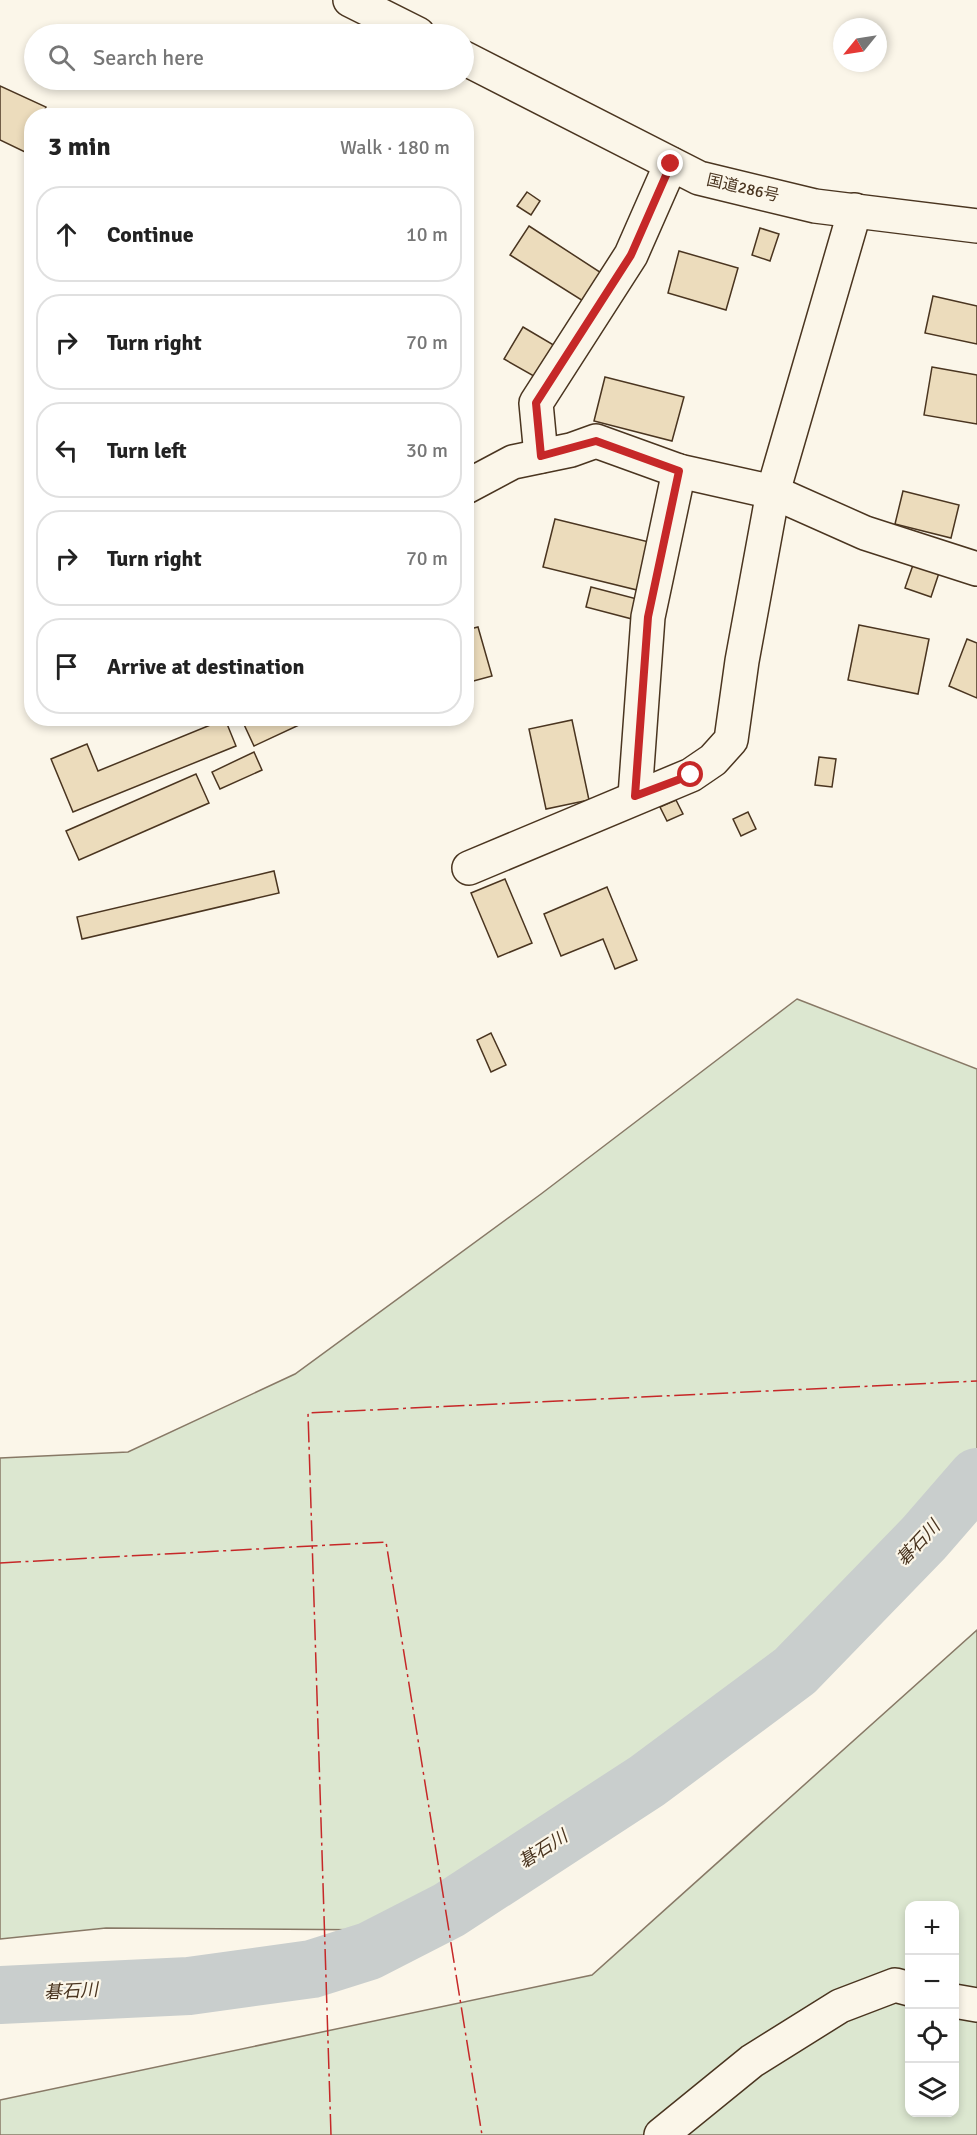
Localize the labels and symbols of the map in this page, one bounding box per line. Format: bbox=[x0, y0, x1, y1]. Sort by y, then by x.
north arrow bbox=[833, 18, 887, 72]
route end bbox=[657, 150, 683, 176]
street label: 国道286号 bbox=[705, 170, 781, 206]
route start bbox=[677, 761, 703, 787]
water label: 碁石川 bbox=[892, 1514, 946, 1570]
water label: 碁石川 bbox=[514, 1824, 573, 1873]
water label: 碁石川 bbox=[43, 1978, 101, 2003]

